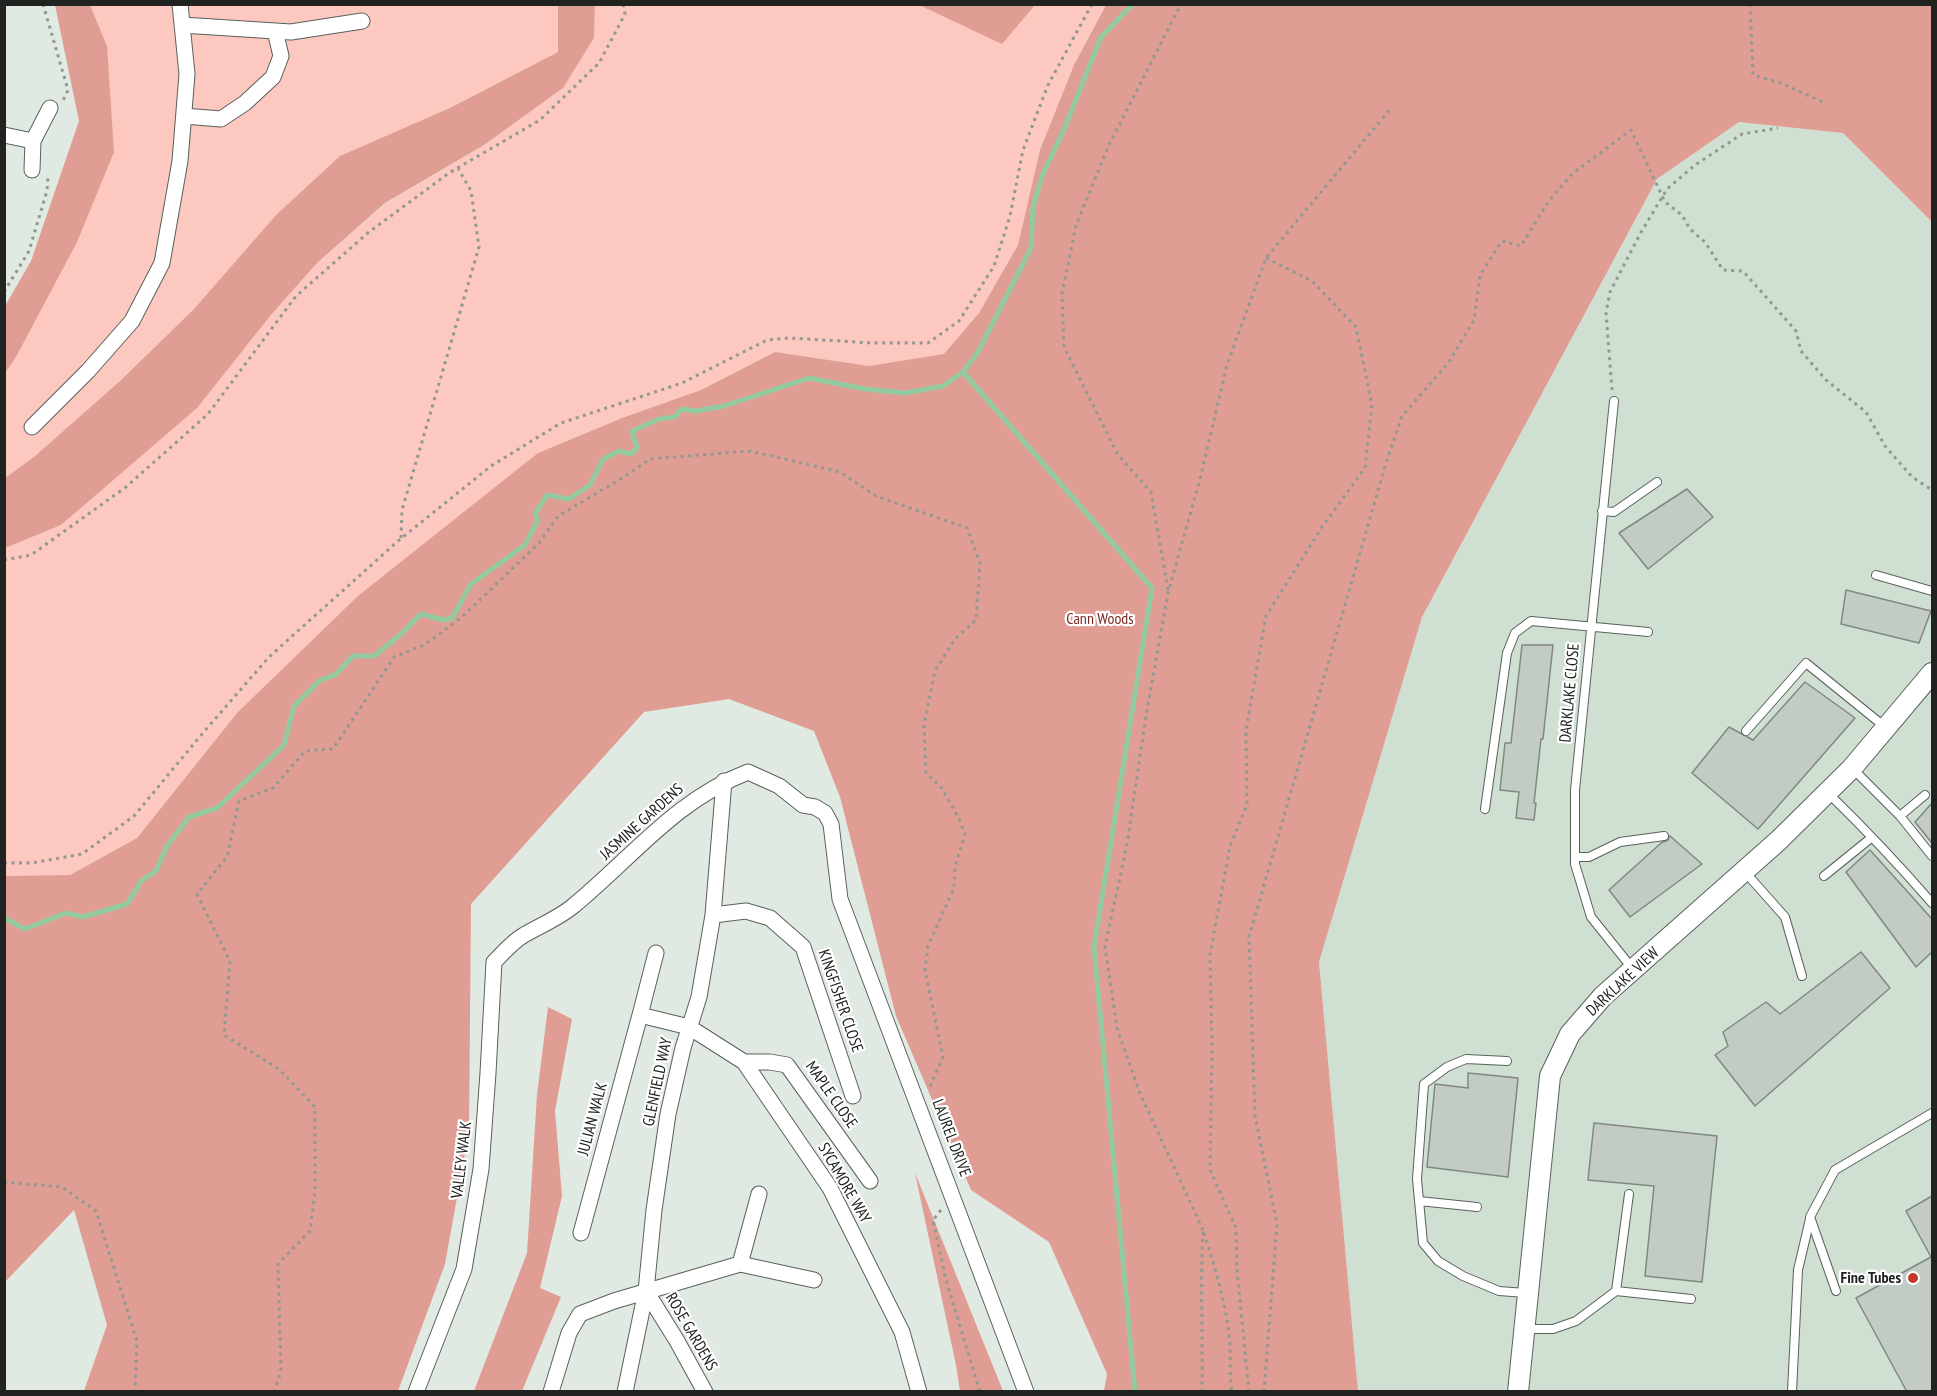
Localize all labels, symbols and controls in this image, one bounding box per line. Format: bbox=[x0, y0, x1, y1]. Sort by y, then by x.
park label: Cann Woods bbox=[1066, 609, 1134, 629]
street label: DARKLAKE CLOSE bbox=[1556, 643, 1584, 743]
street label: JASMINE GARDENS bbox=[597, 780, 687, 864]
street label: DARKLAKE VIEW bbox=[1583, 943, 1663, 1021]
street label: KINGFISHER CLOSE bbox=[813, 947, 867, 1055]
street label: GLENFIELD WAY bbox=[639, 1036, 677, 1128]
street label: MAPLE CLOSE bbox=[801, 1058, 861, 1132]
street label: JULIAN WALK bbox=[574, 1080, 612, 1158]
street label: LAUREL DRIVE bbox=[927, 1097, 975, 1179]
street label: VALLEY WALK bbox=[448, 1120, 476, 1200]
street label: SYCAMORE WAY bbox=[813, 1140, 875, 1226]
place label: Fine Tubes bbox=[1841, 1268, 1901, 1288]
marker: Fine Tubes bbox=[1906, 1271, 1920, 1285]
street label: ROSE GARDENS bbox=[661, 1290, 721, 1374]

